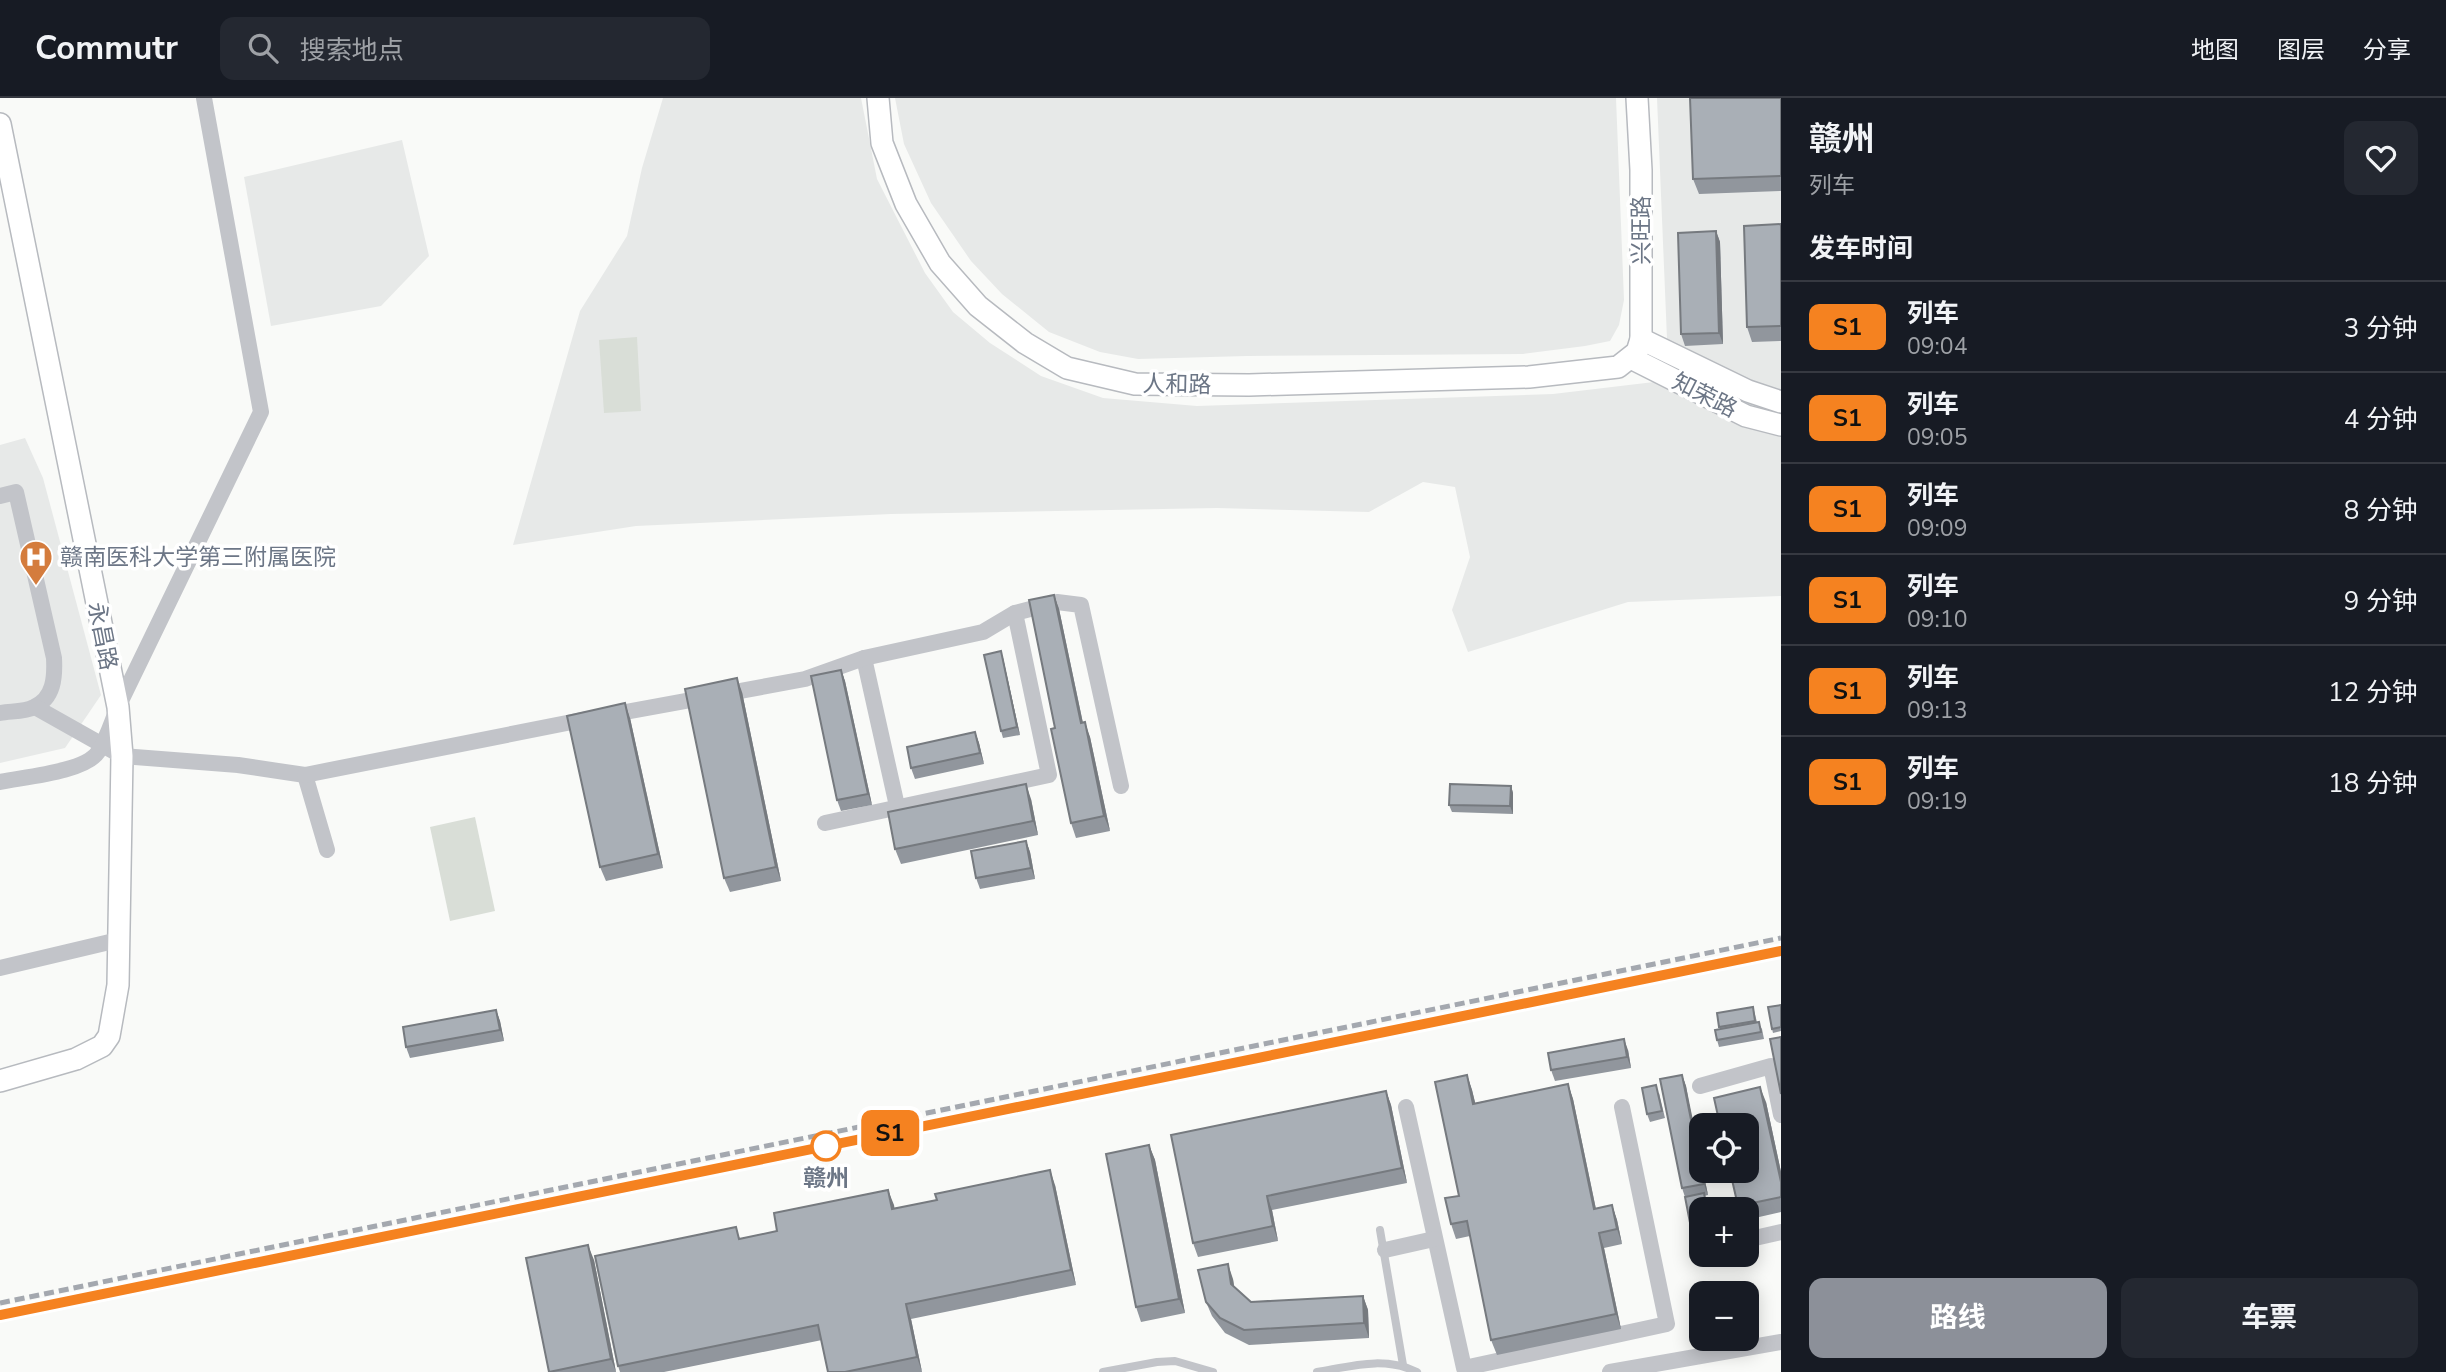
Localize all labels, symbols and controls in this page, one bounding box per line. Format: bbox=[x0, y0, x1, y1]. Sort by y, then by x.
search box bbox=[220, 17, 710, 80]
text: Commutr bbox=[35, 26, 178, 71]
icon: search bbox=[244, 29, 282, 67]
text: 搜索地点 bbox=[300, 33, 404, 68]
text: 地图 bbox=[2191, 34, 2239, 66]
text: 图层 bbox=[2277, 34, 2325, 66]
text: 分享 bbox=[2363, 34, 2411, 66]
text: 赣州 bbox=[1809, 117, 1875, 162]
button: heart bbox=[2344, 121, 2418, 195]
text: 列车 bbox=[1809, 170, 1855, 201]
street label: 兴旺路 bbox=[1626, 196, 1657, 265]
text: 发车时间 bbox=[1809, 231, 1913, 266]
text: 列车 bbox=[1907, 296, 1959, 331]
text: S1 bbox=[1833, 311, 1862, 343]
text: 3 分钟 bbox=[2344, 311, 2418, 346]
text: 09:04 bbox=[1907, 331, 1967, 362]
street label: 知荣路 bbox=[1667, 366, 1743, 425]
street label: 人和路 bbox=[1142, 368, 1212, 401]
text: 列车 bbox=[1907, 387, 1959, 422]
text: S1 bbox=[1833, 402, 1862, 434]
text: 4 分钟 bbox=[2344, 402, 2418, 437]
text: 09:05 bbox=[1907, 422, 1967, 453]
text: 列车 bbox=[1907, 478, 1959, 513]
text: S1 bbox=[1833, 493, 1862, 525]
text: 8 分钟 bbox=[2344, 493, 2418, 528]
text: 09:09 bbox=[1907, 513, 1967, 544]
hospital icon: 赣南医科大学第三附属医院 bbox=[17, 538, 55, 587]
place label: 赣南医科大学第三附属医院 bbox=[60, 542, 336, 573]
text: 列车 bbox=[1907, 569, 1959, 604]
text: S1 bbox=[1833, 584, 1862, 616]
text: 9 分钟 bbox=[2344, 584, 2418, 619]
street label: 永昌路 bbox=[81, 599, 124, 673]
text: 09:10 bbox=[1907, 604, 1967, 635]
text: 列车 bbox=[1907, 660, 1959, 695]
text: S1 bbox=[1833, 675, 1862, 707]
text: 12 分钟 bbox=[2328, 675, 2418, 710]
text: 09:13 bbox=[1907, 695, 1967, 726]
text: 列车 bbox=[1907, 751, 1959, 786]
text: S1 bbox=[1833, 766, 1862, 798]
text: 18 分钟 bbox=[2328, 766, 2418, 801]
text: 09:19 bbox=[1907, 786, 1967, 817]
line badge: S1 bbox=[858, 1110, 922, 1156]
map controls bbox=[1689, 1113, 1759, 1351]
button: locate bbox=[1689, 1113, 1759, 1183]
text: S1 bbox=[875, 1117, 905, 1149]
marker: 赣州 bbox=[811, 1131, 841, 1161]
place label: 赣州 bbox=[803, 1163, 849, 1194]
button: + bbox=[1689, 1197, 1759, 1267]
button: 路线 bbox=[1809, 1278, 2107, 1358]
button: 车票 bbox=[2121, 1278, 2418, 1358]
button: − bbox=[1689, 1281, 1759, 1351]

